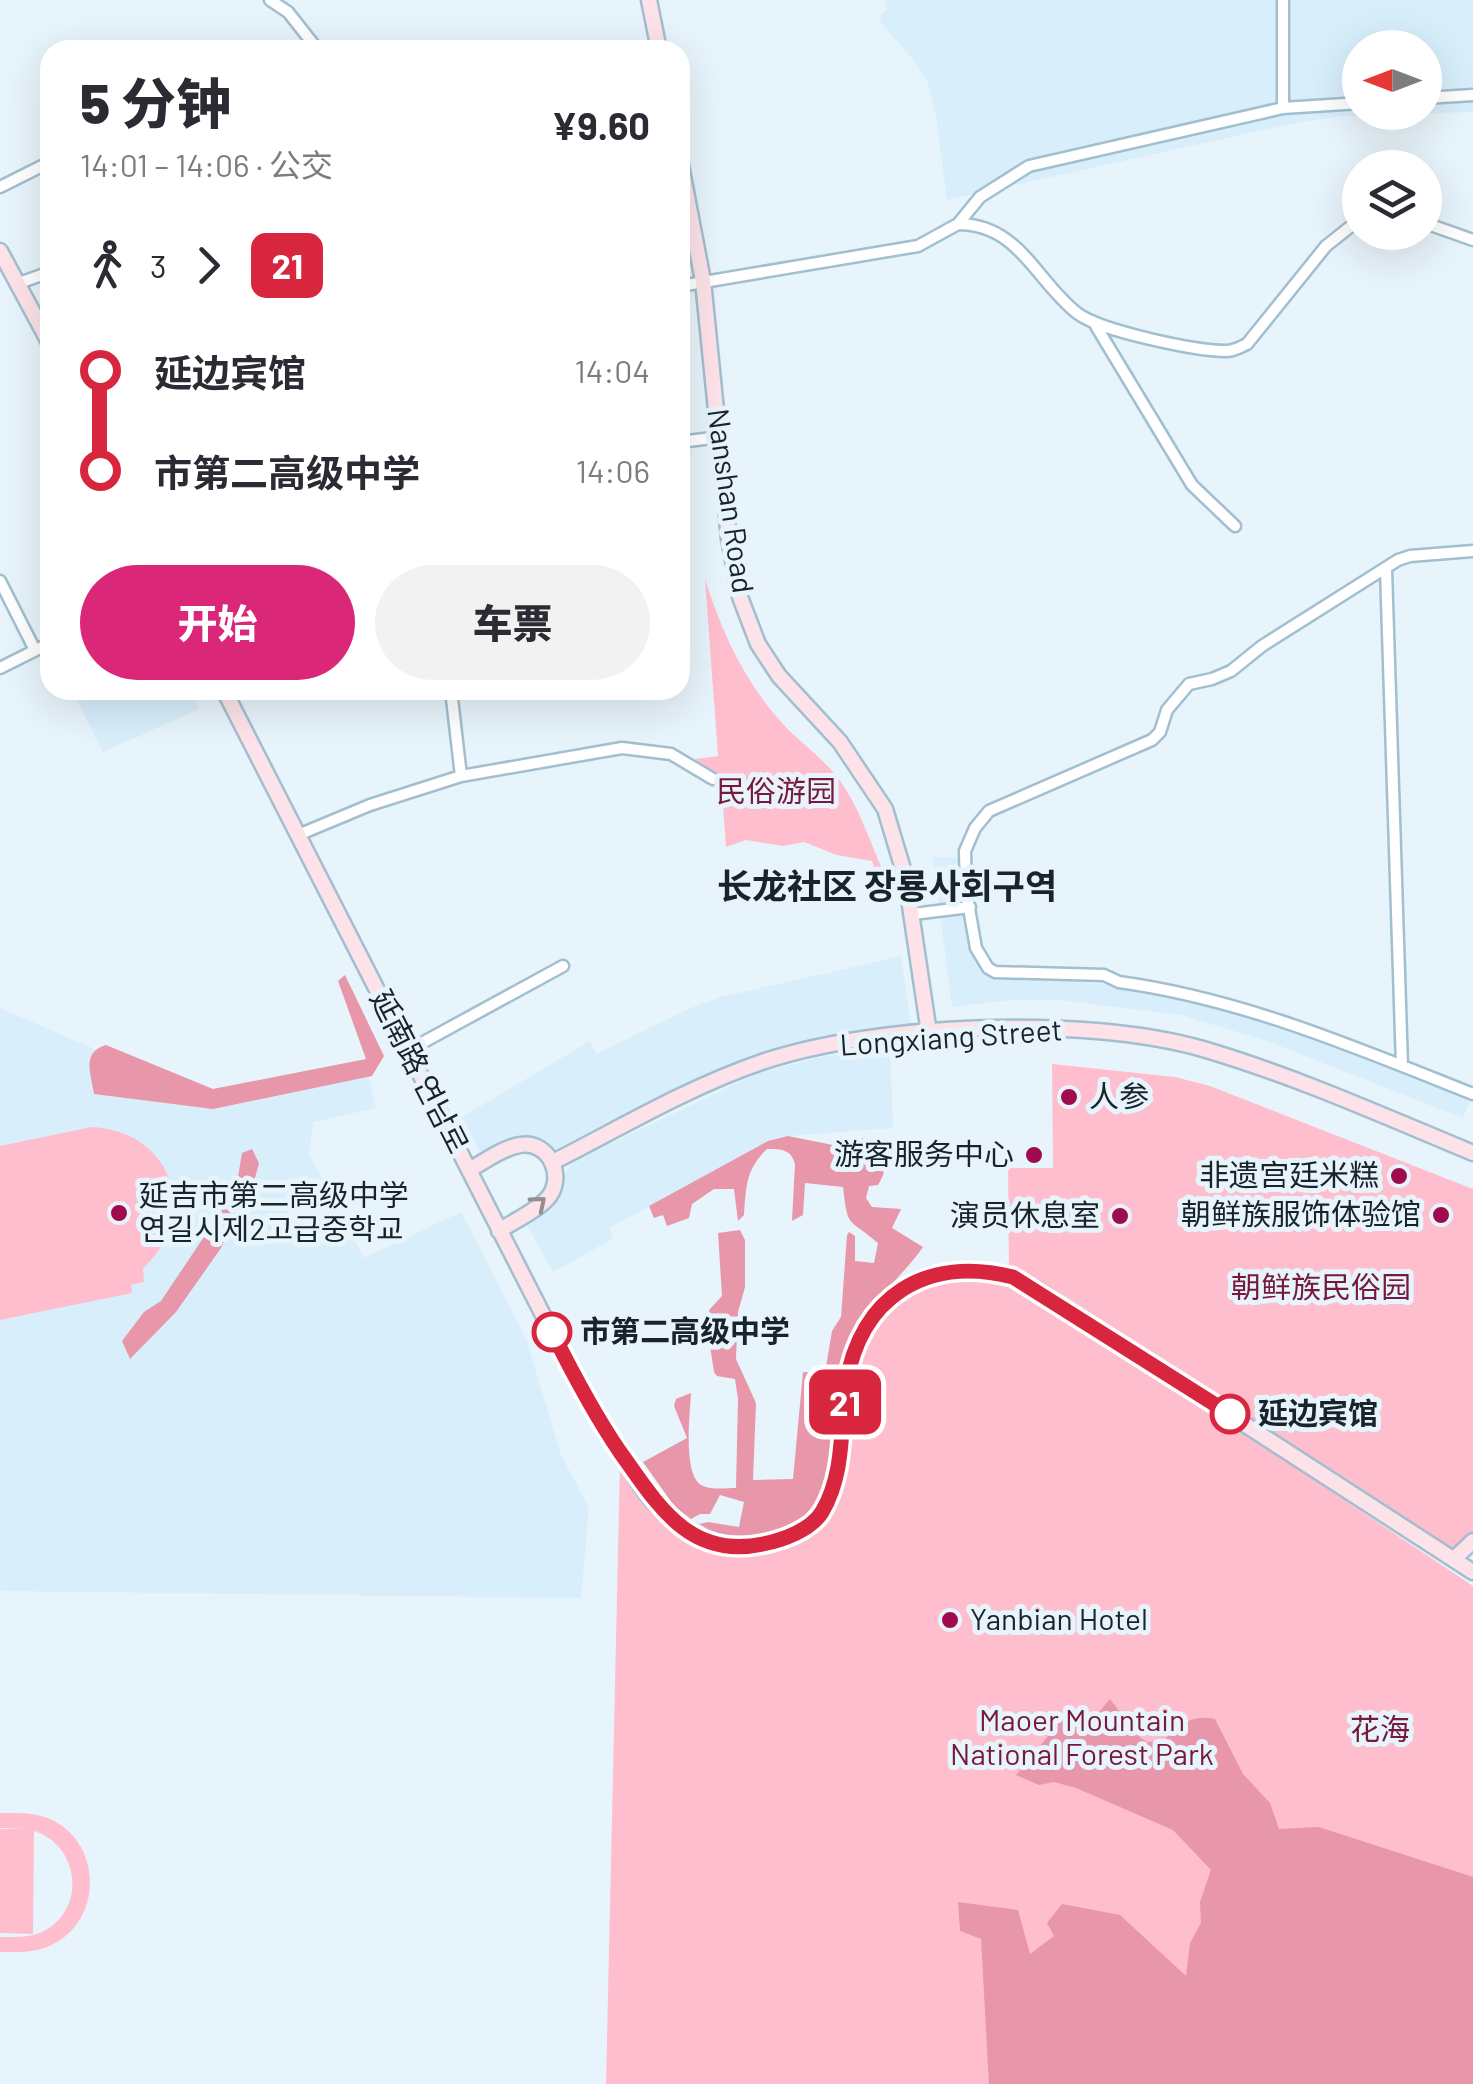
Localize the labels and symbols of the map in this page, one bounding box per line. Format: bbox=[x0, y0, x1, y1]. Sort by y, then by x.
north arrow bbox=[1342, 30, 1442, 130]
street label: Nanshan Road bbox=[701, 406, 763, 595]
park label: 民俗游园 bbox=[716, 772, 836, 808]
district label: 长龙社区 장룡사회구역 bbox=[717, 864, 1057, 906]
street label: 延南路 연남로 bbox=[364, 983, 477, 1159]
street label: Longxiang Street bbox=[838, 1010, 1063, 1062]
place label: 人参 bbox=[1089, 1077, 1149, 1113]
marker: 人参 bbox=[1058, 1086, 1080, 1108]
place label: 游客服务中心 bbox=[834, 1135, 1014, 1171]
marker: 游客服务中心 bbox=[1023, 1144, 1045, 1166]
place label: 非遗宫廷米糕 bbox=[1199, 1156, 1379, 1192]
marker: 非遗宫廷米糕 bbox=[1388, 1165, 1410, 1187]
place label: 延吉市第二高级中学 연길시제2고급중학교 bbox=[139, 1176, 409, 1246]
place label: 朝鲜族服饰体验馆 bbox=[1181, 1195, 1421, 1231]
place label: 演员休息室 bbox=[950, 1196, 1100, 1232]
one-way arrow bbox=[528, 1197, 546, 1215]
marker: 延吉市第二高级中学 연길시제2고급중학교 bbox=[108, 1202, 130, 1224]
marker: 朝鲜族服饰体验馆 bbox=[1430, 1204, 1452, 1226]
marker: 演员休息室 bbox=[1109, 1205, 1131, 1227]
park label: 朝鲜族民俗园 bbox=[1231, 1268, 1411, 1304]
place label: 市第二高级中学 bbox=[580, 1312, 790, 1348]
marker: 市第二高级中学 bbox=[533, 1313, 571, 1351]
line badge: 21 bbox=[800, 1370, 890, 1434]
place label: 延边宾馆 bbox=[1258, 1394, 1378, 1430]
marker: 延边宾馆 bbox=[1211, 1395, 1249, 1433]
place label: Yanbian Hotel bbox=[970, 1600, 1148, 1636]
marker: Yanbian Hotel bbox=[939, 1609, 961, 1631]
park label: Maoer Mountain National Forest Park bbox=[950, 1701, 1214, 1771]
park label: 花海 bbox=[1350, 1710, 1410, 1746]

